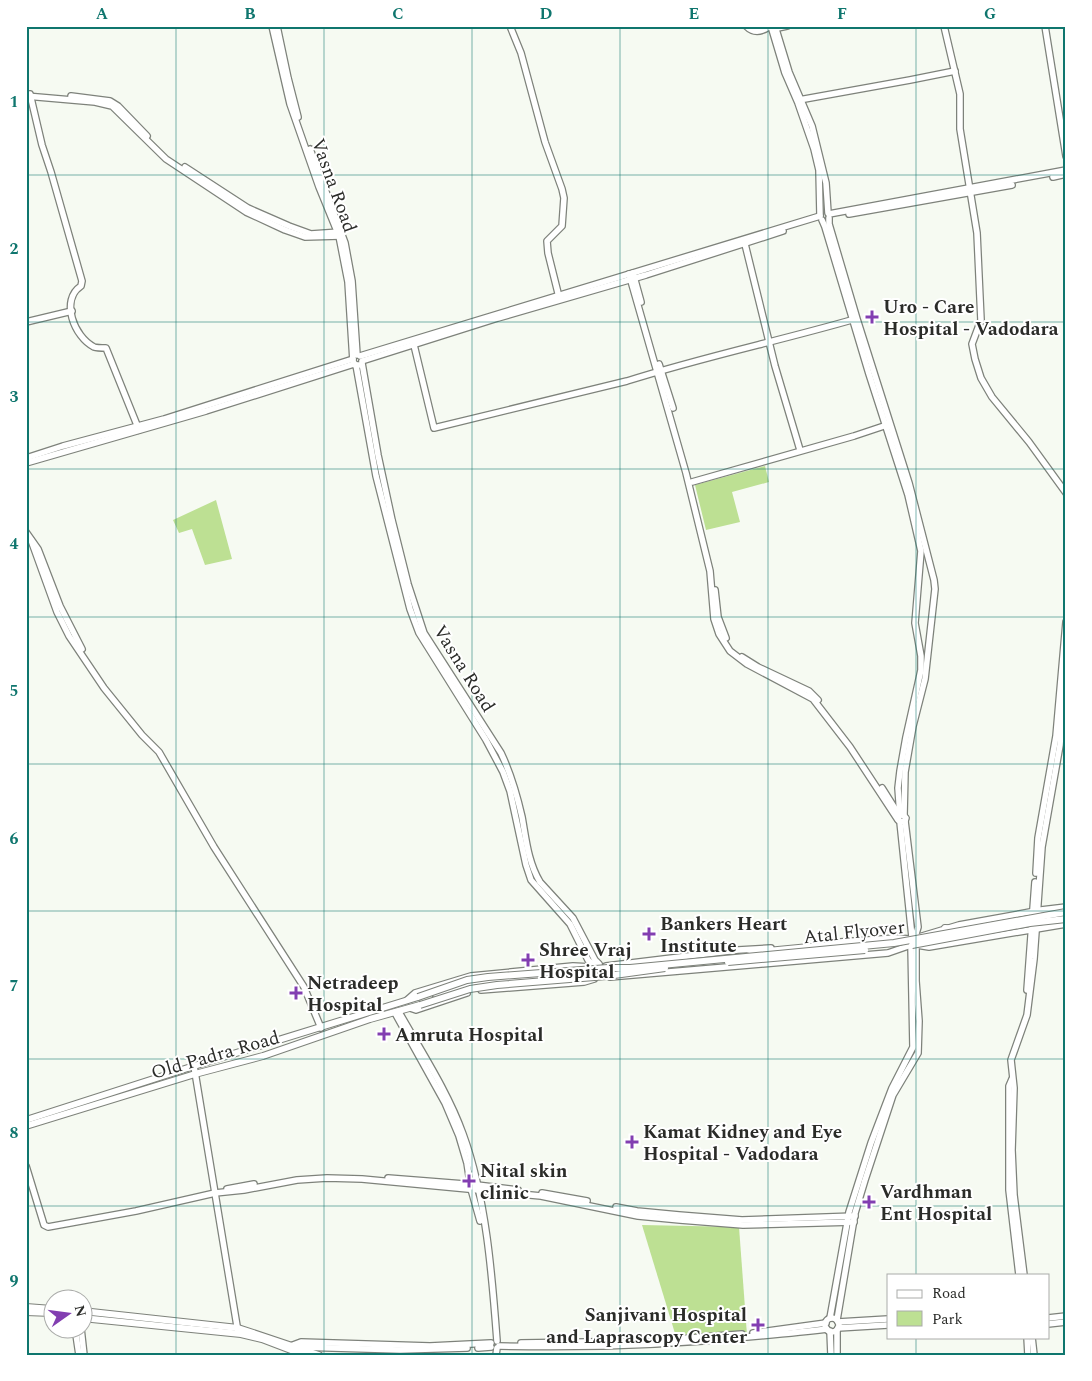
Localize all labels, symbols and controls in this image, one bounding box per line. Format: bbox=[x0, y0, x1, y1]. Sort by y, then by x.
text: A bbox=[96, 2, 109, 26]
text: B bbox=[244, 2, 256, 26]
text: C bbox=[392, 2, 404, 26]
text: D bbox=[540, 2, 553, 26]
text: E bbox=[689, 2, 699, 26]
text: F bbox=[837, 2, 847, 26]
text: G bbox=[984, 2, 996, 26]
text: 1 bbox=[10, 90, 18, 114]
street label: Vasna Road bbox=[303, 134, 364, 237]
text: 2 bbox=[10, 237, 19, 261]
place label: Uro - Care Hospital - Vadodara bbox=[883, 293, 1059, 344]
marker: Uro - Care Hospital - Vadodara bbox=[865, 310, 879, 324]
text: 3 bbox=[10, 385, 19, 409]
text: 4 bbox=[10, 532, 19, 556]
street label: Vasna Road bbox=[425, 619, 502, 718]
text: 5 bbox=[10, 679, 18, 703]
text: 6 bbox=[10, 827, 19, 851]
place label: Bankers Heart Institute bbox=[660, 910, 787, 961]
street label: Atal Flyover bbox=[802, 913, 907, 952]
marker: Bankers Heart Institute bbox=[642, 927, 656, 941]
place label: Shree Vraj Hospital bbox=[539, 936, 632, 987]
marker: Shree Vraj Hospital bbox=[521, 953, 535, 967]
place label: Netradeep Hospital bbox=[307, 969, 399, 1020]
text: 7 bbox=[10, 974, 19, 998]
marker: Netradeep Hospital bbox=[289, 986, 303, 1000]
place label: Amruta Hospital bbox=[395, 1021, 543, 1050]
street label: Old Padra Road bbox=[148, 1023, 283, 1088]
marker: Amruta Hospital bbox=[377, 1027, 391, 1041]
place label: Kamat Kidney and Eye Hospital - Vadodara bbox=[643, 1118, 842, 1169]
text: 8 bbox=[10, 1121, 19, 1145]
marker: Kamat Kidney and Eye Hospital - Vadodara bbox=[625, 1135, 639, 1149]
place label: Nital skin clinic bbox=[480, 1157, 568, 1208]
marker: Nital skin clinic bbox=[462, 1174, 476, 1188]
place label: Vardhman Ent Hospital bbox=[880, 1178, 992, 1229]
marker: Vardhman Ent Hospital bbox=[862, 1195, 876, 1209]
text: 9 bbox=[10, 1269, 19, 1293]
legend bbox=[887, 1274, 1050, 1338]
text: Road bbox=[932, 1282, 966, 1305]
north arrow bbox=[42, 1288, 92, 1338]
place label: Sanjivani Hospital and Laprascopy Center bbox=[546, 1301, 748, 1352]
text: N bbox=[69, 1303, 92, 1319]
text: Park bbox=[932, 1308, 963, 1331]
marker: Sanjivani Hospital and Laprascopy Center bbox=[751, 1318, 765, 1332]

